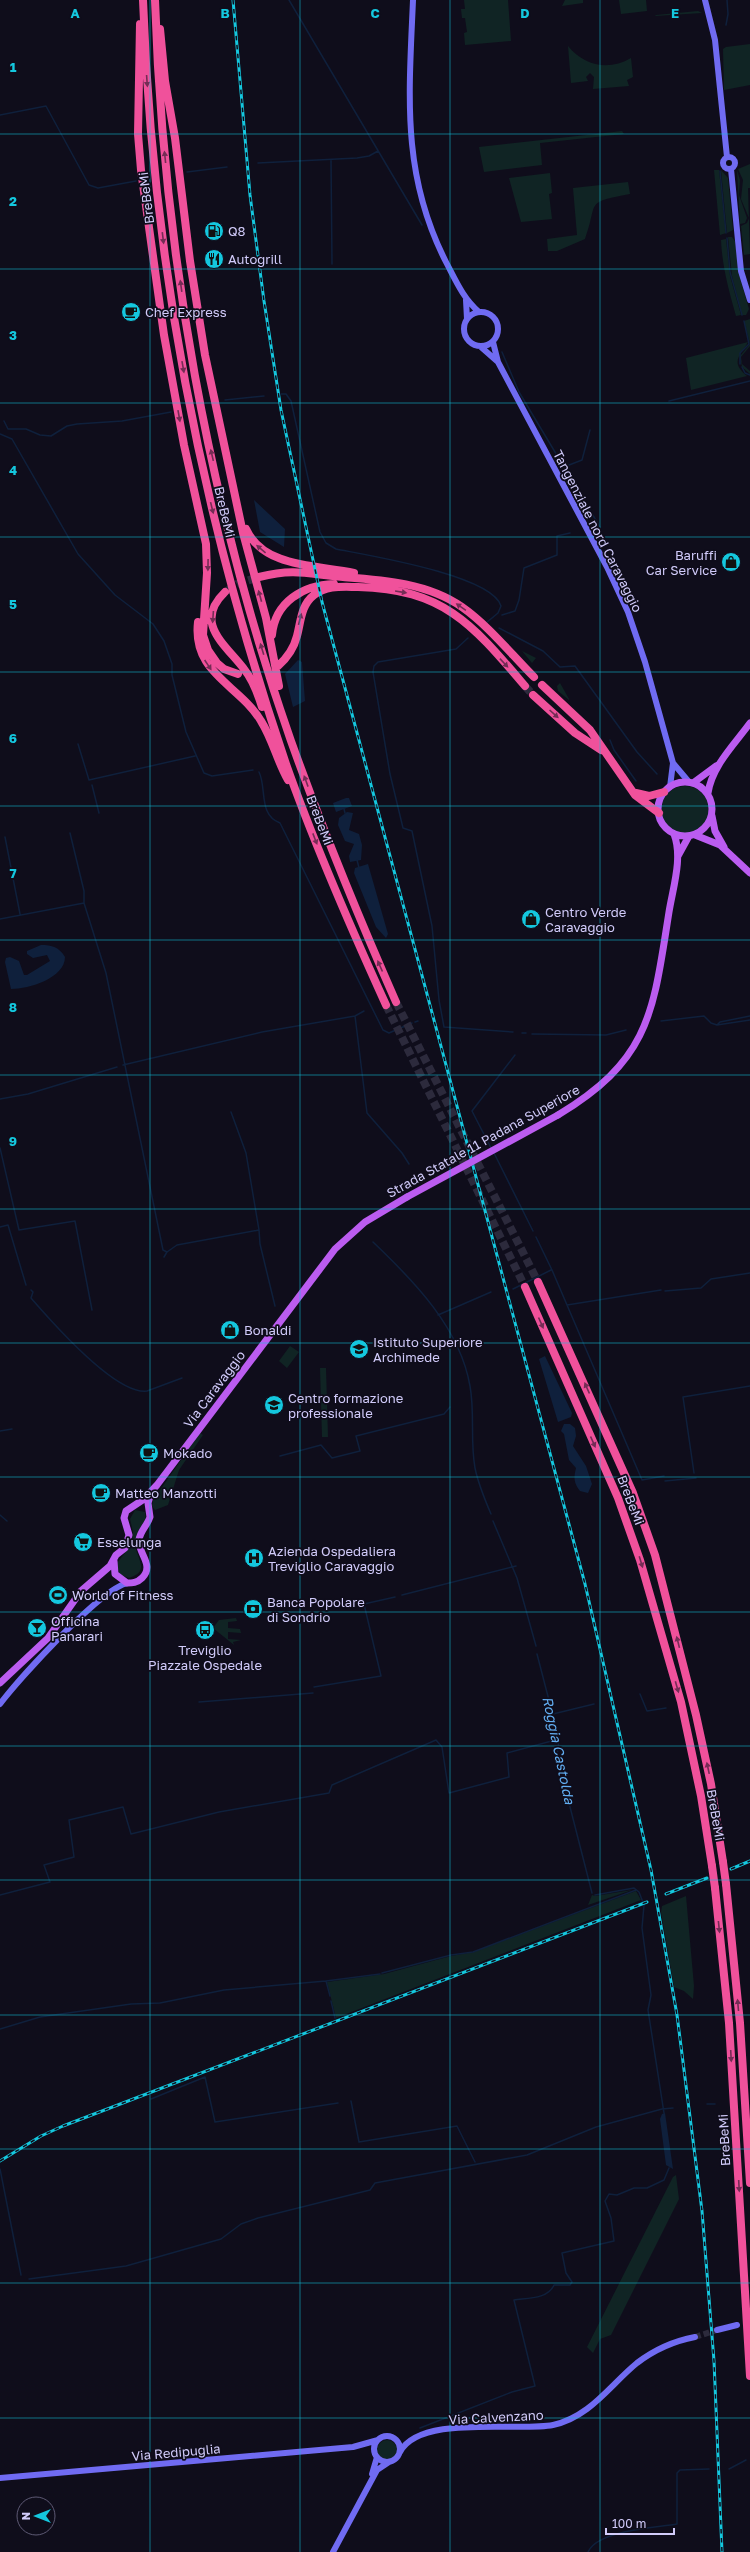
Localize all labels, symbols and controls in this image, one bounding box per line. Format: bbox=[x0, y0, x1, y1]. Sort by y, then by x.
text: A bbox=[70, 5, 80, 21]
text: B bbox=[220, 5, 230, 21]
text: C bbox=[370, 5, 380, 21]
text: D bbox=[520, 5, 530, 21]
text: E bbox=[671, 5, 679, 21]
text: 1 bbox=[10, 59, 17, 75]
one-way arrow bbox=[144, 75, 151, 87]
one-way arrow bbox=[162, 151, 168, 163]
street label: BreBeMi bbox=[135, 171, 157, 225]
text: 2 bbox=[9, 193, 17, 209]
fuel station icon: Q8 bbox=[203, 220, 225, 242]
place label: Q8 bbox=[228, 223, 246, 239]
one-way arrow bbox=[160, 232, 166, 244]
restaurant icon: Autogrill bbox=[203, 248, 225, 270]
place label: Autogrill bbox=[228, 251, 282, 267]
one-way arrow bbox=[178, 280, 184, 292]
cafe icon: Chef Express bbox=[120, 301, 142, 323]
place label: Chef Express bbox=[145, 304, 227, 320]
text: 3 bbox=[9, 327, 17, 343]
one-way arrow bbox=[180, 360, 186, 373]
one-way arrow bbox=[176, 410, 182, 422]
street label: Tangenziale nord Caravaggio bbox=[550, 447, 646, 615]
one-way arrow bbox=[208, 449, 214, 461]
text: 4 bbox=[9, 462, 17, 478]
street label: BreBeMi bbox=[211, 485, 239, 539]
one-way arrow bbox=[209, 502, 215, 514]
one-way arrow bbox=[256, 545, 266, 554]
place label: Baruffi Car Service bbox=[646, 547, 717, 578]
shop icon: Baruffi Car Service bbox=[720, 551, 742, 573]
one-way arrow bbox=[204, 559, 211, 571]
one-way arrow bbox=[395, 589, 407, 595]
one-way arrow bbox=[257, 590, 263, 602]
text: 5 bbox=[9, 596, 17, 612]
one-way arrow bbox=[456, 603, 466, 611]
one-way arrow bbox=[209, 611, 216, 623]
one-way arrow bbox=[298, 613, 304, 626]
one-way arrow bbox=[259, 642, 265, 654]
one-way arrow bbox=[500, 658, 509, 668]
one-way arrow bbox=[204, 660, 212, 671]
one-way arrow bbox=[549, 709, 559, 719]
text: 6 bbox=[9, 730, 17, 746]
one-way arrow bbox=[303, 774, 309, 786]
street label: BreBeMi bbox=[303, 793, 337, 847]
one-way arrow bbox=[312, 833, 318, 845]
text: 7 bbox=[9, 865, 17, 881]
place label: Centro Verde Caravaggio bbox=[545, 904, 626, 935]
shop icon: Centro Verde Caravaggio bbox=[520, 908, 542, 930]
one-way arrow bbox=[377, 960, 383, 972]
text: 8 bbox=[9, 999, 17, 1015]
street label: Strada Statale 11 Padana Superiore bbox=[384, 1081, 582, 1201]
text: 9 bbox=[9, 1133, 17, 1149]
one-way arrow bbox=[538, 1317, 544, 1329]
shop icon: Bonaldi bbox=[219, 1319, 241, 1341]
place label: Bonaldi bbox=[244, 1322, 291, 1338]
place label: Istituto Superiore Archimede bbox=[373, 1334, 483, 1365]
school or university icon: Istituto Superiore Archimede bbox=[348, 1338, 370, 1360]
street label: Via Caravaggio bbox=[180, 1347, 248, 1431]
one-way arrow bbox=[584, 1383, 590, 1394]
place label: Centro formazione professionale bbox=[288, 1390, 403, 1421]
school or university icon: Centro formazione professionale bbox=[263, 1394, 285, 1416]
one-way arrow bbox=[590, 1436, 596, 1447]
cafe icon: Mokado bbox=[138, 1442, 160, 1464]
place label: Mokado bbox=[163, 1445, 213, 1461]
street label: BreBeMi bbox=[614, 1473, 648, 1527]
cafe icon: Matteo Manzotti bbox=[90, 1482, 112, 1504]
place label: Matteo Manzotti bbox=[115, 1485, 217, 1501]
supermarket icon: Esselunga bbox=[72, 1531, 94, 1553]
place label: Esselunga bbox=[97, 1534, 162, 1550]
place label: Azienda Ospedaliera Treviglio Caravaggio bbox=[268, 1543, 396, 1574]
hospital icon: Azienda Ospedaliera Treviglio Caravaggio bbox=[243, 1547, 265, 1569]
one-way arrow bbox=[638, 1557, 644, 1569]
sports icon: World of Fitness bbox=[47, 1584, 69, 1606]
place label: World of Fitness bbox=[72, 1587, 174, 1603]
place label: Banca Popolare di Sondrio bbox=[267, 1594, 365, 1625]
bank icon: Banca Popolare di Sondrio bbox=[242, 1598, 264, 1620]
place label: Officina Panarari bbox=[51, 1613, 103, 1644]
bar icon: Officina Panarari bbox=[26, 1617, 48, 1639]
bus stop icon: Treviglio Piazzale Ospedale bbox=[194, 1619, 216, 1641]
one-way arrow bbox=[674, 1636, 680, 1648]
place label: Treviglio Piazzale Ospedale bbox=[148, 1642, 262, 1673]
one-way arrow bbox=[674, 1682, 680, 1694]
water label: Roggia Castolda bbox=[539, 1694, 579, 1807]
one-way arrow bbox=[704, 1762, 710, 1775]
street label: BreBeMi bbox=[704, 1788, 728, 1842]
one-way arrow bbox=[716, 1921, 722, 1933]
one-way arrow bbox=[735, 1999, 742, 2011]
one-way arrow bbox=[728, 2050, 734, 2063]
street label: BreBeMi bbox=[715, 2114, 733, 2166]
one-way arrow bbox=[735, 2180, 742, 2192]
street label: Via Calvenzano bbox=[448, 2407, 544, 2427]
street label: Via Redipuglia bbox=[131, 2440, 221, 2464]
north arrow bbox=[16, 2496, 56, 2536]
scale bar bbox=[606, 2510, 674, 2536]
text: N bbox=[19, 2512, 32, 2520]
text: 100 m bbox=[612, 2516, 646, 2531]

